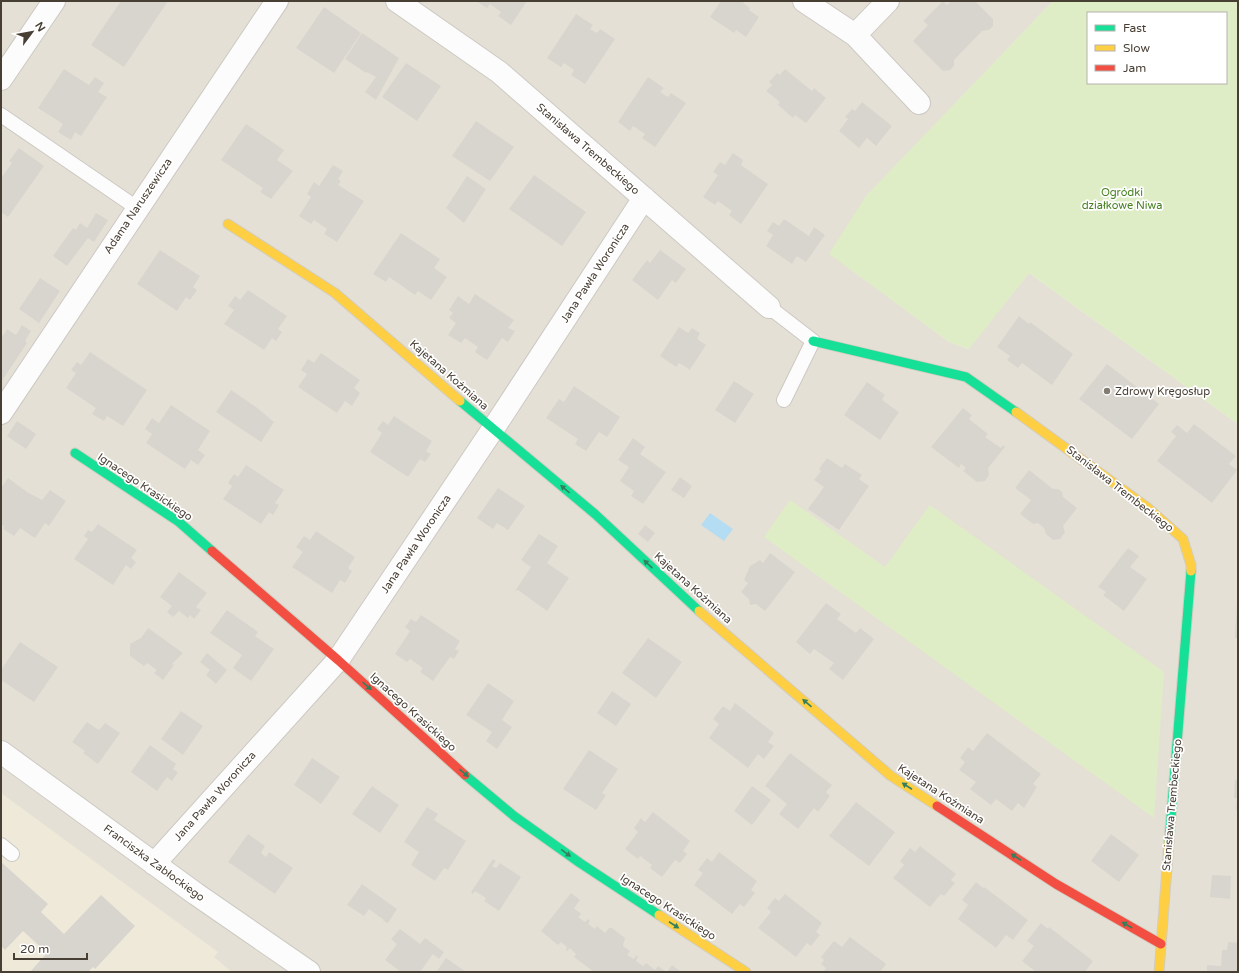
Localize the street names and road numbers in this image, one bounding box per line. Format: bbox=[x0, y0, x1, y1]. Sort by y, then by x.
street label: Stanisława Trembeckiego bbox=[534, 101, 642, 197]
street label: Adama Naruszewicza bbox=[101, 156, 175, 256]
street label: Jana Pawła Woronicza bbox=[558, 221, 632, 325]
street label: Kajetana Koźmiana bbox=[407, 337, 491, 413]
street label: Stanisława Trembeckiego bbox=[1064, 443, 1176, 535]
street label: Ignacego Krasickiego bbox=[95, 450, 195, 524]
street label: Jana Pawła Woronicza bbox=[378, 492, 454, 596]
street label: Kajetana Koźmiana bbox=[651, 550, 735, 626]
street label: Ignacego Krasickiego bbox=[367, 670, 459, 754]
street label: Stanisława Trembeckiego bbox=[1160, 738, 1184, 871]
street label: Jana Pawła Woronicza bbox=[171, 749, 259, 843]
street label: Kajetana Koźmiana bbox=[895, 761, 987, 827]
street label: Franciszka Zabłockiego bbox=[101, 822, 207, 904]
street label: Ignacego Krasickiego bbox=[618, 871, 719, 943]

